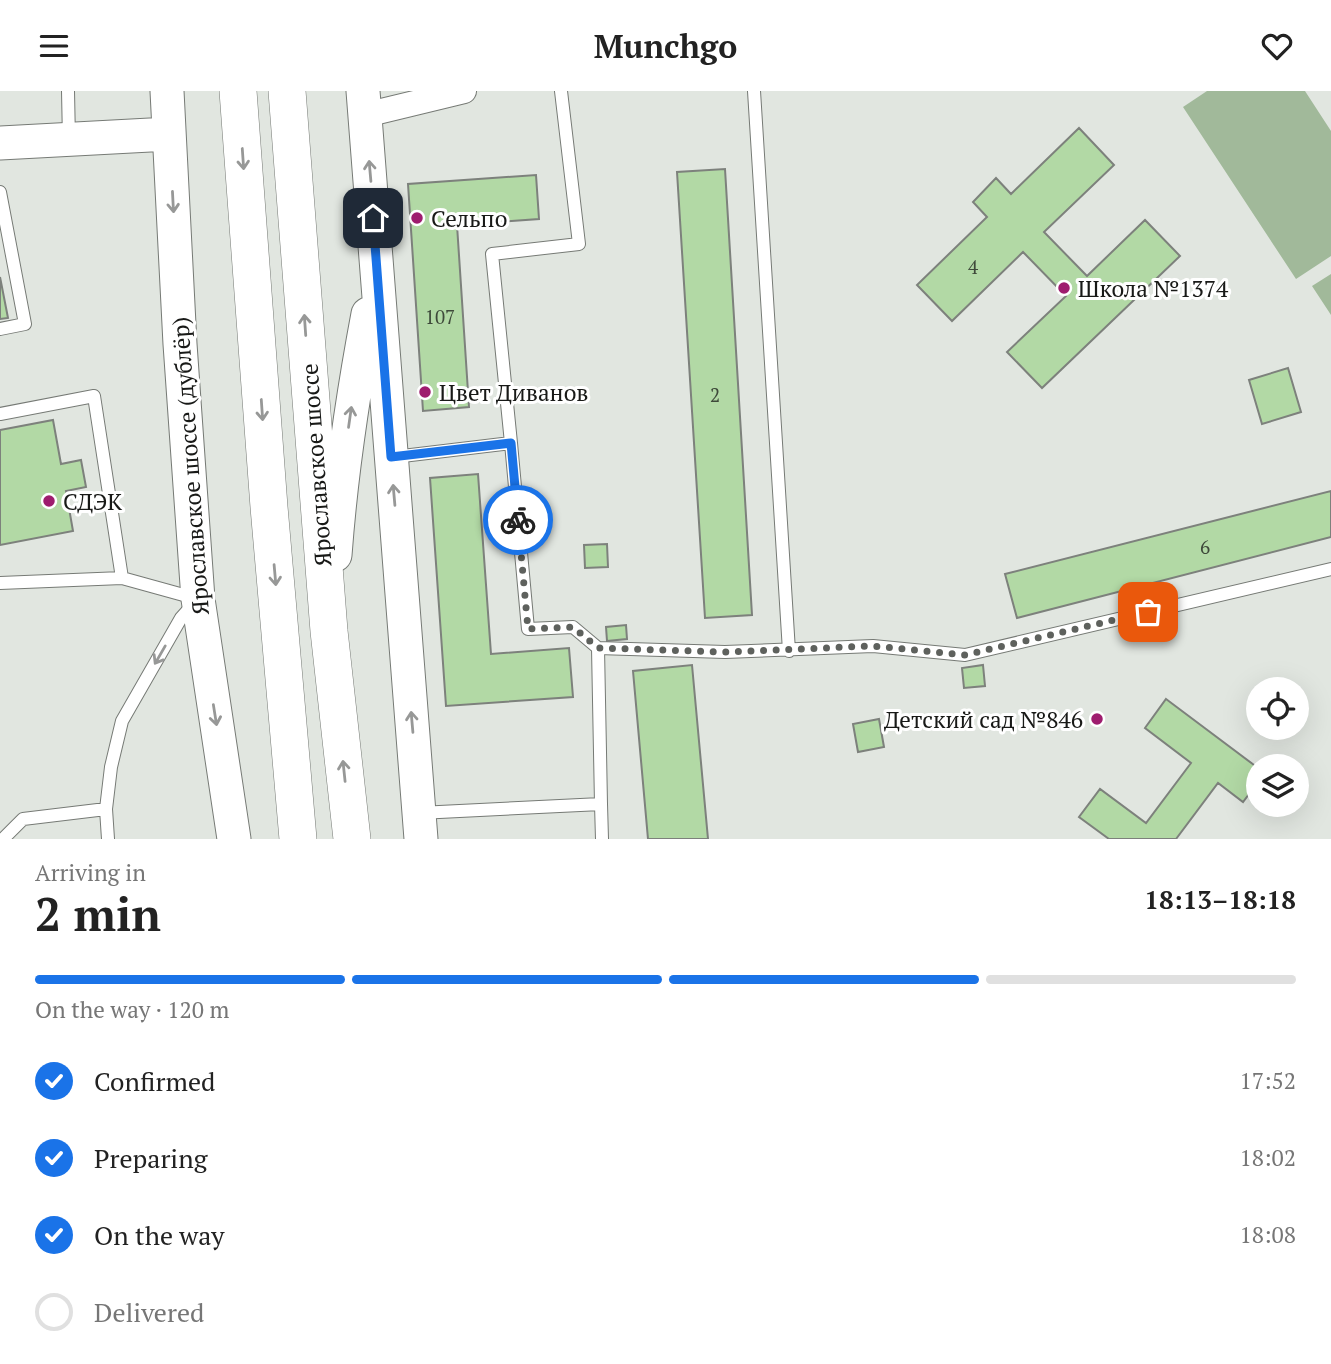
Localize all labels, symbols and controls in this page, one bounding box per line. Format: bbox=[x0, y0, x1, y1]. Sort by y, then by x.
text: Munchgo bbox=[594, 25, 737, 67]
icon: menu bbox=[35, 27, 73, 65]
icon: heart bbox=[1258, 27, 1296, 65]
one-way arrow bbox=[237, 147, 250, 170]
one-way arrow bbox=[363, 160, 376, 183]
pin bbox=[343, 188, 403, 248]
one-way arrow bbox=[166, 190, 179, 213]
icon: home bbox=[354, 199, 392, 237]
place label: Сельпо bbox=[431, 203, 507, 234]
marker: Сельпо bbox=[409, 210, 425, 226]
house number: 4 bbox=[968, 254, 979, 279]
place label: Школа №1374 bbox=[1078, 273, 1229, 304]
marker: Школа №1374 bbox=[1056, 280, 1072, 296]
house number: 107 bbox=[425, 304, 455, 329]
one-way arrow bbox=[298, 314, 311, 337]
street label: Ярославское шоссе (дублёр) bbox=[164, 316, 216, 616]
street label: Ярославское шоссе bbox=[293, 362, 339, 568]
place label: Цвет Диванов bbox=[439, 377, 589, 408]
house number: 2 bbox=[710, 382, 720, 407]
marker: Цвет Диванов bbox=[417, 384, 433, 400]
one-way arrow bbox=[256, 399, 269, 421]
one-way arrow bbox=[344, 406, 357, 429]
one-way arrow bbox=[387, 485, 400, 507]
courier bbox=[483, 485, 553, 555]
place label: СДЭК bbox=[63, 486, 122, 517]
marker: СДЭК bbox=[41, 493, 57, 509]
icon: bike bbox=[499, 501, 537, 539]
house number: 6 bbox=[1200, 534, 1210, 559]
one-way arrow bbox=[269, 563, 282, 586]
pin bbox=[1118, 582, 1178, 642]
icon: bag bbox=[1129, 593, 1167, 631]
one-way arrow bbox=[153, 645, 167, 665]
map controls bbox=[1246, 677, 1309, 817]
button: locate bbox=[1246, 677, 1309, 740]
one-way arrow bbox=[209, 703, 222, 726]
place label: Детский сад №846 bbox=[884, 704, 1083, 735]
one-way arrow bbox=[405, 711, 418, 734]
marker: Детский сад №846 bbox=[1089, 711, 1105, 727]
button: layers bbox=[1246, 754, 1309, 817]
one-way arrow bbox=[338, 760, 351, 783]
text: Arriving in bbox=[35, 857, 146, 888]
text: 18:13–18:18 bbox=[1144, 882, 1296, 916]
text: 2 min bbox=[35, 883, 161, 944]
text: On the way · 120 m bbox=[35, 994, 229, 1025]
icon: check bbox=[35, 1062, 73, 1100]
text: Confirmed bbox=[94, 1064, 215, 1098]
text: 17:52 bbox=[1239, 1065, 1296, 1096]
icon: check bbox=[35, 1139, 73, 1177]
text: Preparing bbox=[94, 1141, 207, 1175]
text: 18:02 bbox=[1239, 1142, 1296, 1173]
icon: check bbox=[35, 1216, 73, 1254]
text: On the way bbox=[94, 1218, 225, 1252]
text: 18:08 bbox=[1239, 1219, 1296, 1250]
text: Delivered bbox=[94, 1295, 204, 1329]

